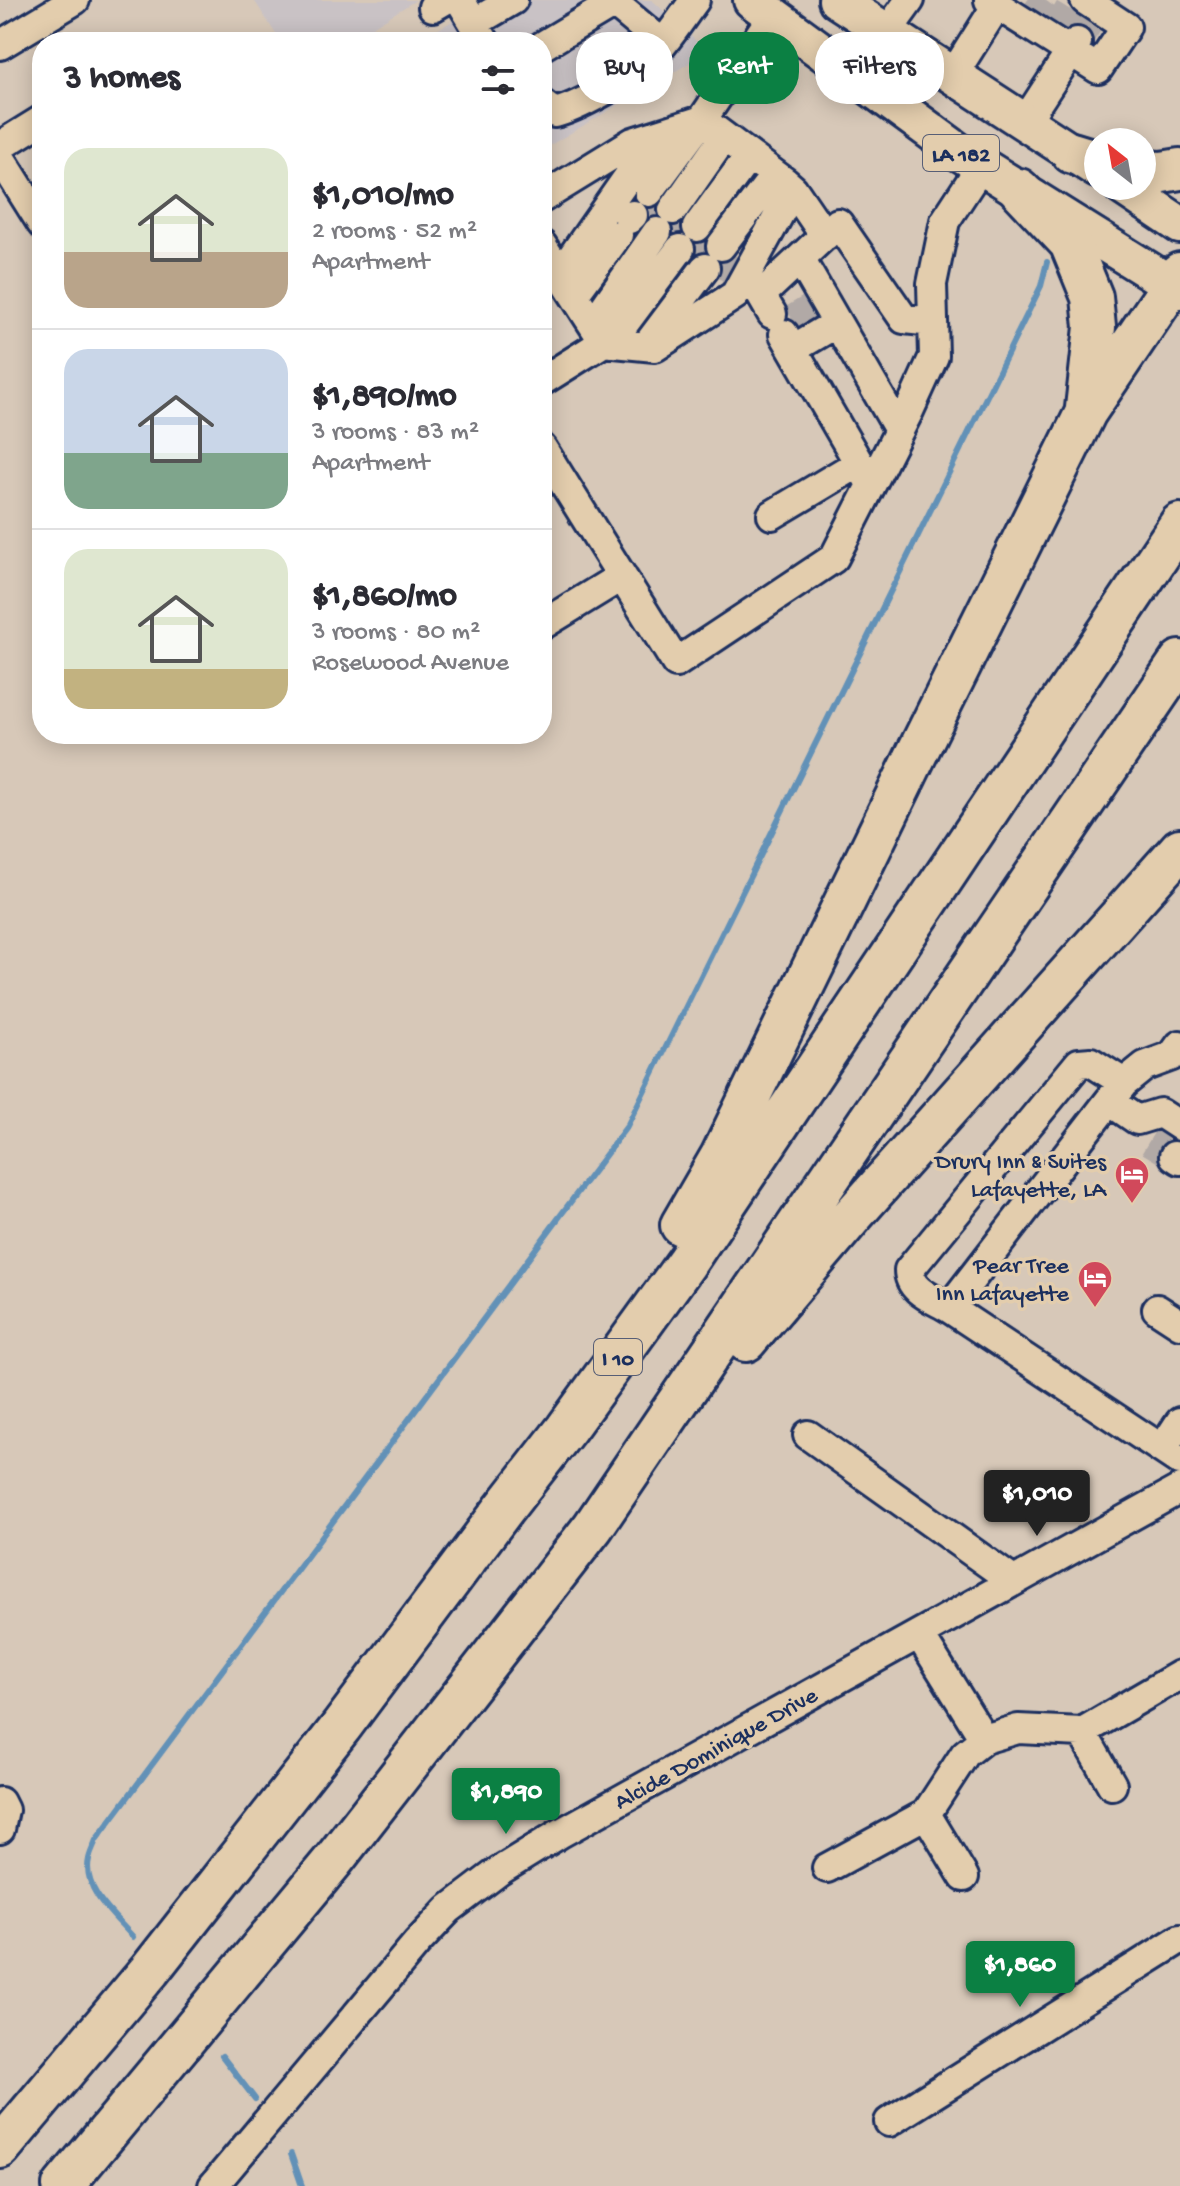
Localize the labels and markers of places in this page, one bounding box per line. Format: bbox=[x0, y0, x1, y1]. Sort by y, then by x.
place label: Drury Inn & Suites Lafayette, LA bbox=[933, 1149, 1108, 1206]
hotel icon: Drury Inn & Suites Lafayette, LA bbox=[1113, 1155, 1151, 1205]
place label: Pear Tree Inn Lafayette bbox=[936, 1253, 1070, 1310]
hotel icon: Pear Tree Inn Lafayette bbox=[1076, 1259, 1114, 1309]
pin: $1,010 bbox=[972, 1470, 1102, 1538]
pin: $1,890 bbox=[441, 1768, 571, 1836]
pin: $1,860 bbox=[955, 1941, 1085, 2009]

